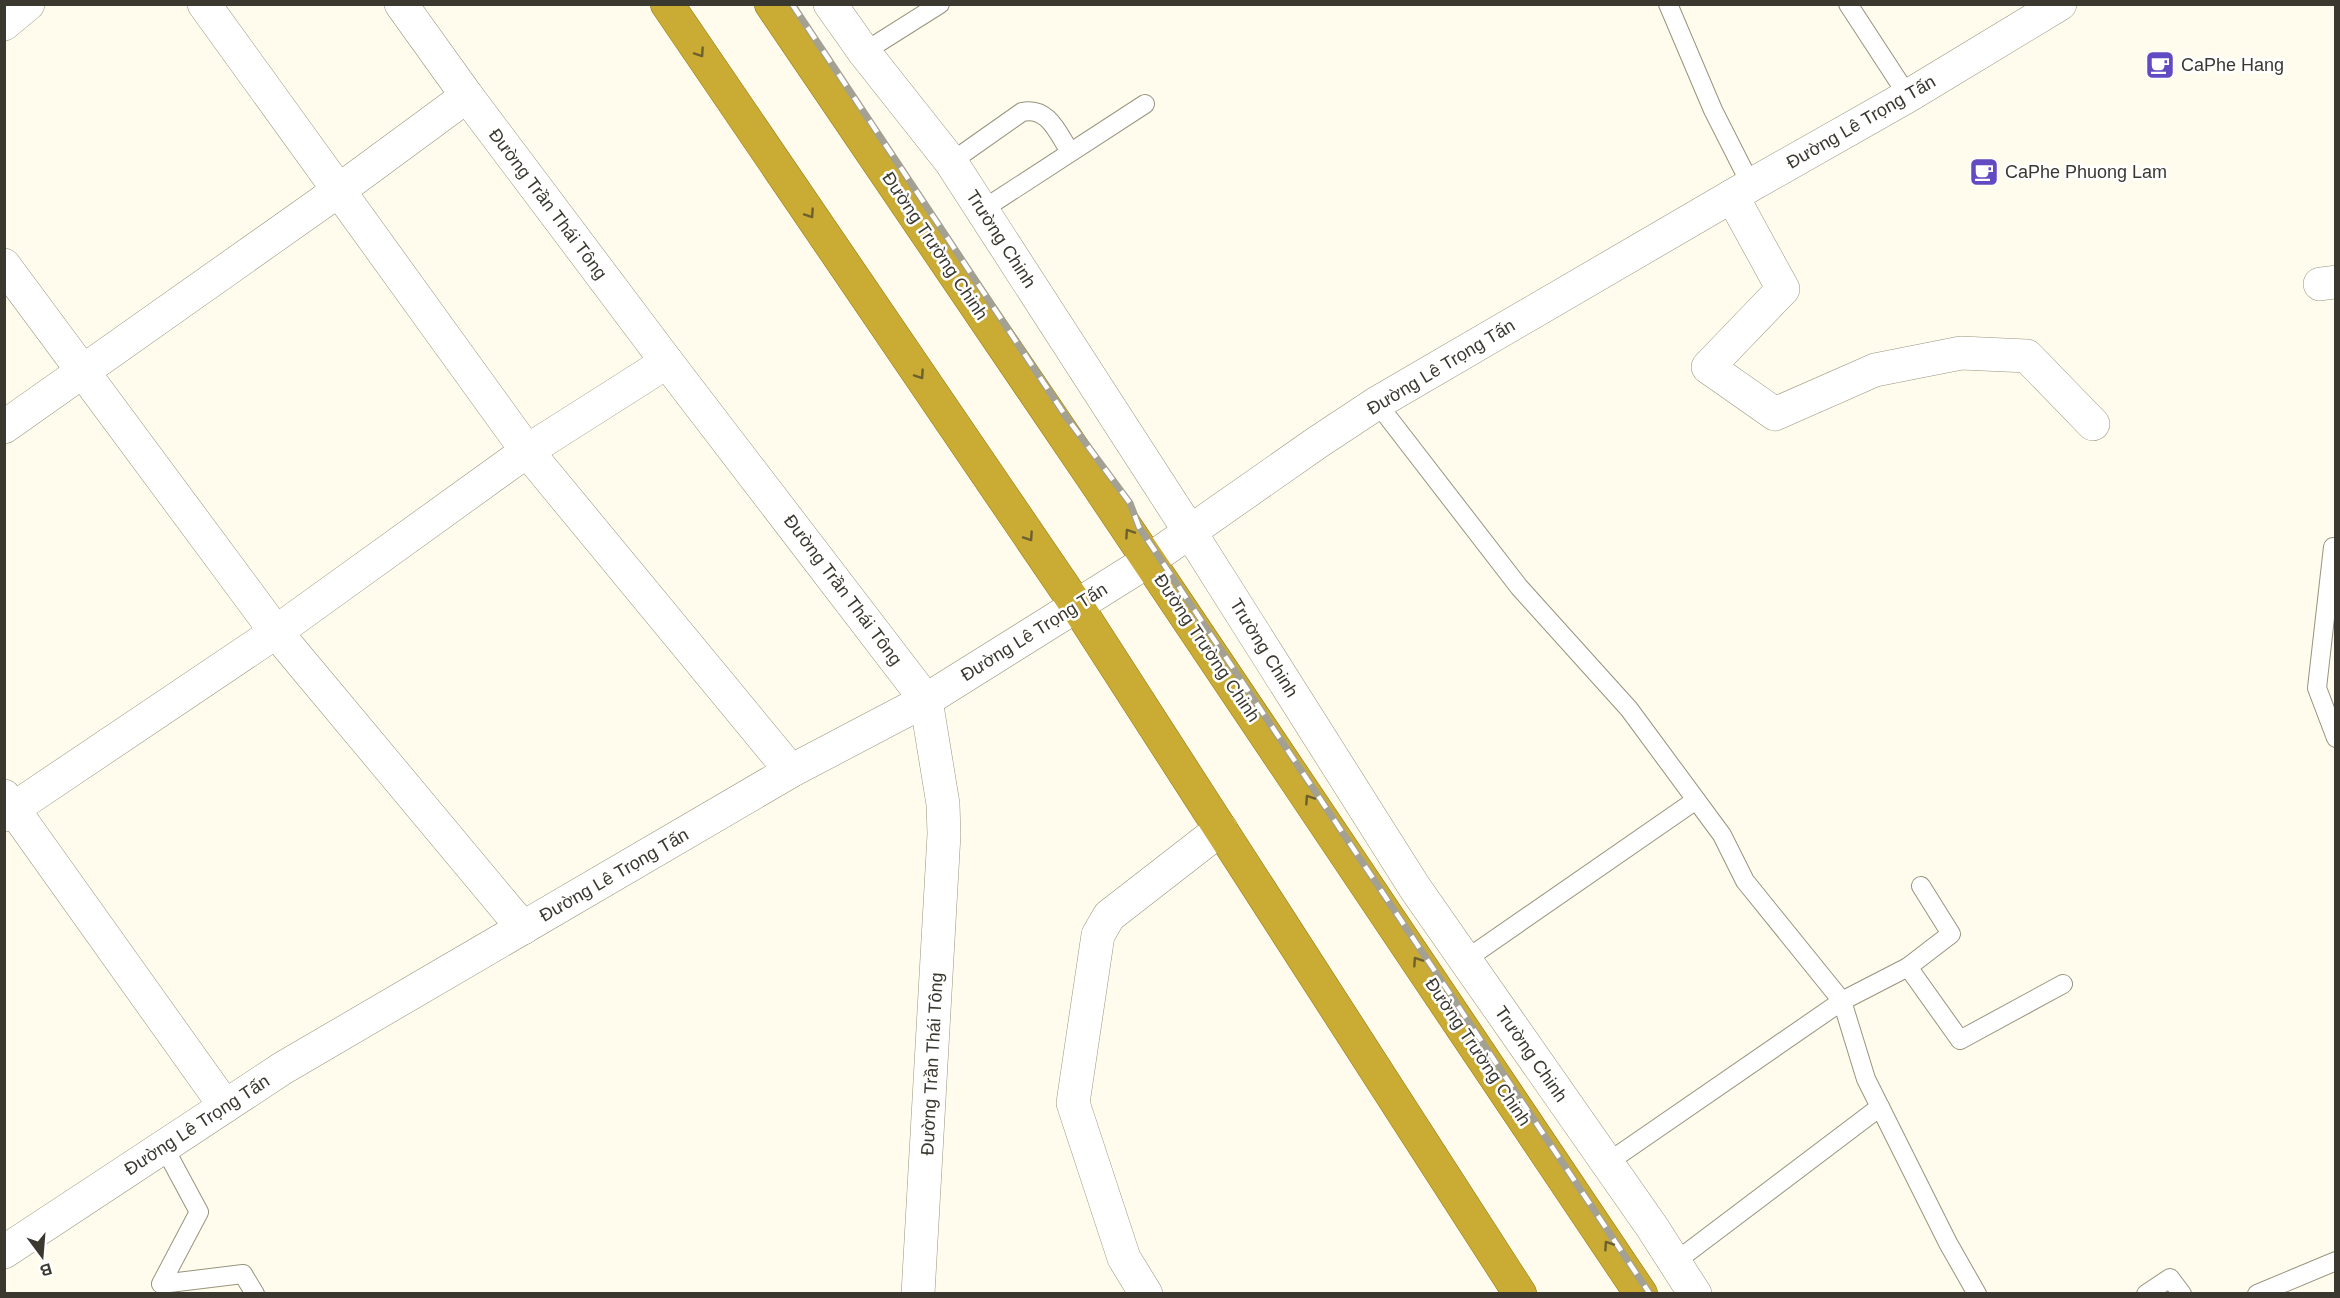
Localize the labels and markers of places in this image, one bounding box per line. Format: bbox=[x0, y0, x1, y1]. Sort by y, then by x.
cafe icon: CaPhe Hang bbox=[2144, 49, 2176, 81]
place label: CaPhe Hang bbox=[2181, 55, 2284, 75]
cafe icon: CaPhe Phuong Lam bbox=[1968, 156, 2000, 188]
place label: CaPhe Phuong Lam bbox=[2005, 162, 2167, 182]

